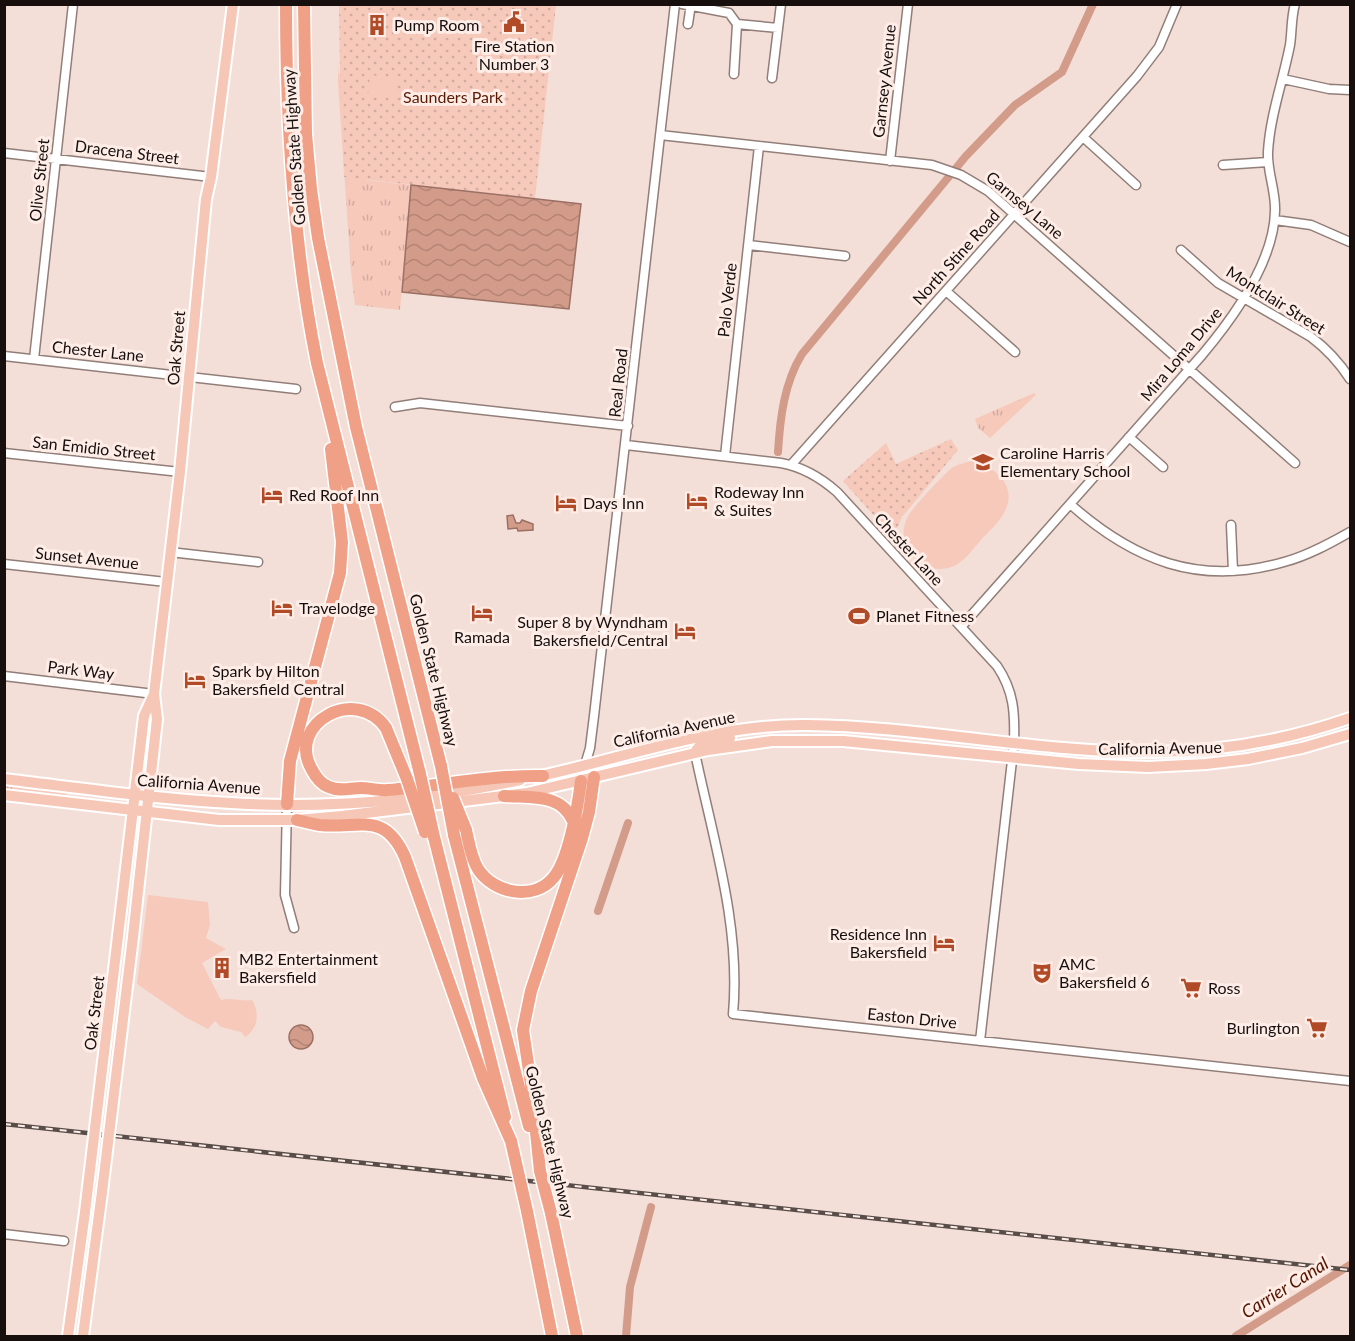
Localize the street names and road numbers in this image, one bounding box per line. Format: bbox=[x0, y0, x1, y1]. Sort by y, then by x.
street label: Garnsey Avenue bbox=[868, 23, 899, 139]
street label: Golden State Highway bbox=[279, 67, 308, 226]
street label: Dracena Street bbox=[74, 136, 180, 167]
street label: Olive Street bbox=[25, 137, 52, 222]
street label: Garnsey Lane bbox=[983, 167, 1068, 242]
street label: North Stine Road bbox=[908, 205, 1003, 308]
street label: Palo Verde bbox=[713, 262, 740, 338]
street label: Montclair Street bbox=[1223, 262, 1329, 338]
street label: Mira Loma Drive bbox=[1136, 303, 1225, 404]
street label: Oak Street bbox=[163, 310, 188, 386]
street label: Chester Lane bbox=[51, 336, 145, 365]
street label: Real Road bbox=[604, 348, 631, 418]
street label: San Emidio Street bbox=[32, 432, 157, 463]
street label: Chester Lane bbox=[871, 508, 948, 589]
street label: Sunset Avenue bbox=[34, 543, 140, 572]
street label: Golden State Highway bbox=[406, 592, 463, 749]
street label: Park Way bbox=[47, 656, 116, 683]
street label: California Avenue bbox=[611, 706, 736, 751]
street label: California Avenue bbox=[1098, 737, 1222, 758]
street label: California Avenue bbox=[137, 770, 261, 797]
street label: Oak Street bbox=[80, 974, 108, 1051]
street label: Easton Drive bbox=[866, 1003, 958, 1032]
street label: Golden State Highway bbox=[522, 1064, 579, 1221]

